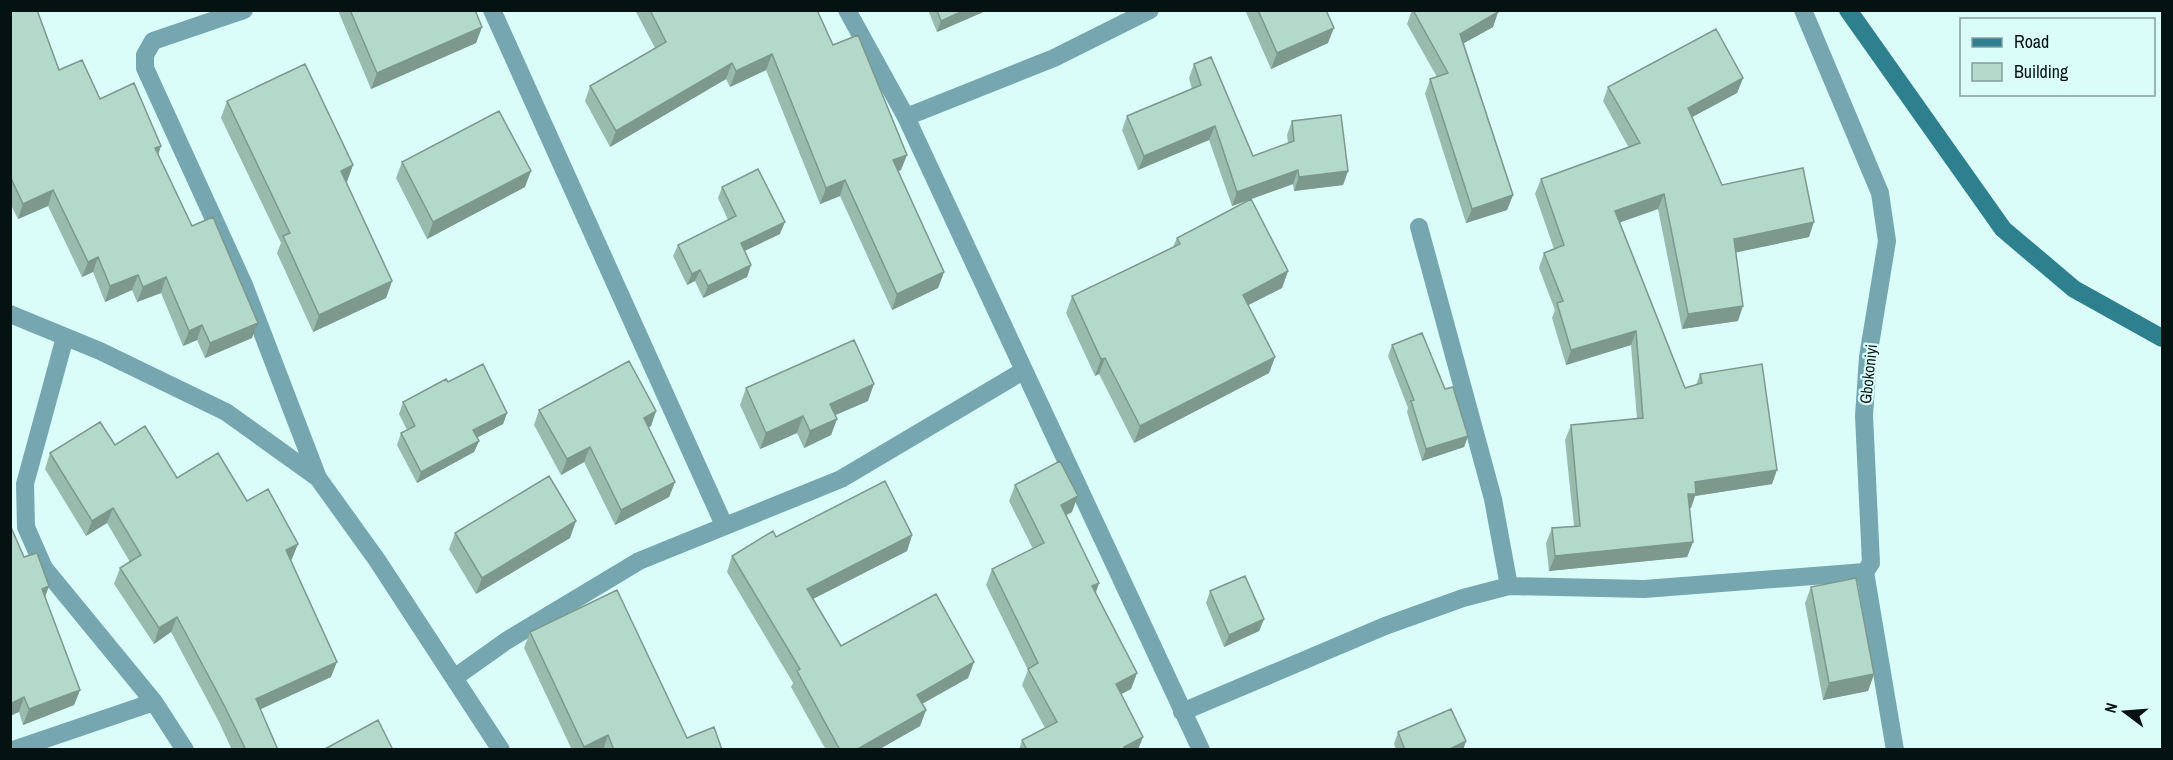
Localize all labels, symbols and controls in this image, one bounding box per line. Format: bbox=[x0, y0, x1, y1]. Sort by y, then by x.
legend bbox=[1960, 18, 2155, 96]
text: Road bbox=[2014, 29, 2049, 54]
text: Building bbox=[2014, 59, 2069, 84]
street label: Gbokoniyi bbox=[1854, 343, 1882, 405]
north arrow bbox=[2095, 682, 2155, 742]
text: N bbox=[2099, 700, 2122, 715]

